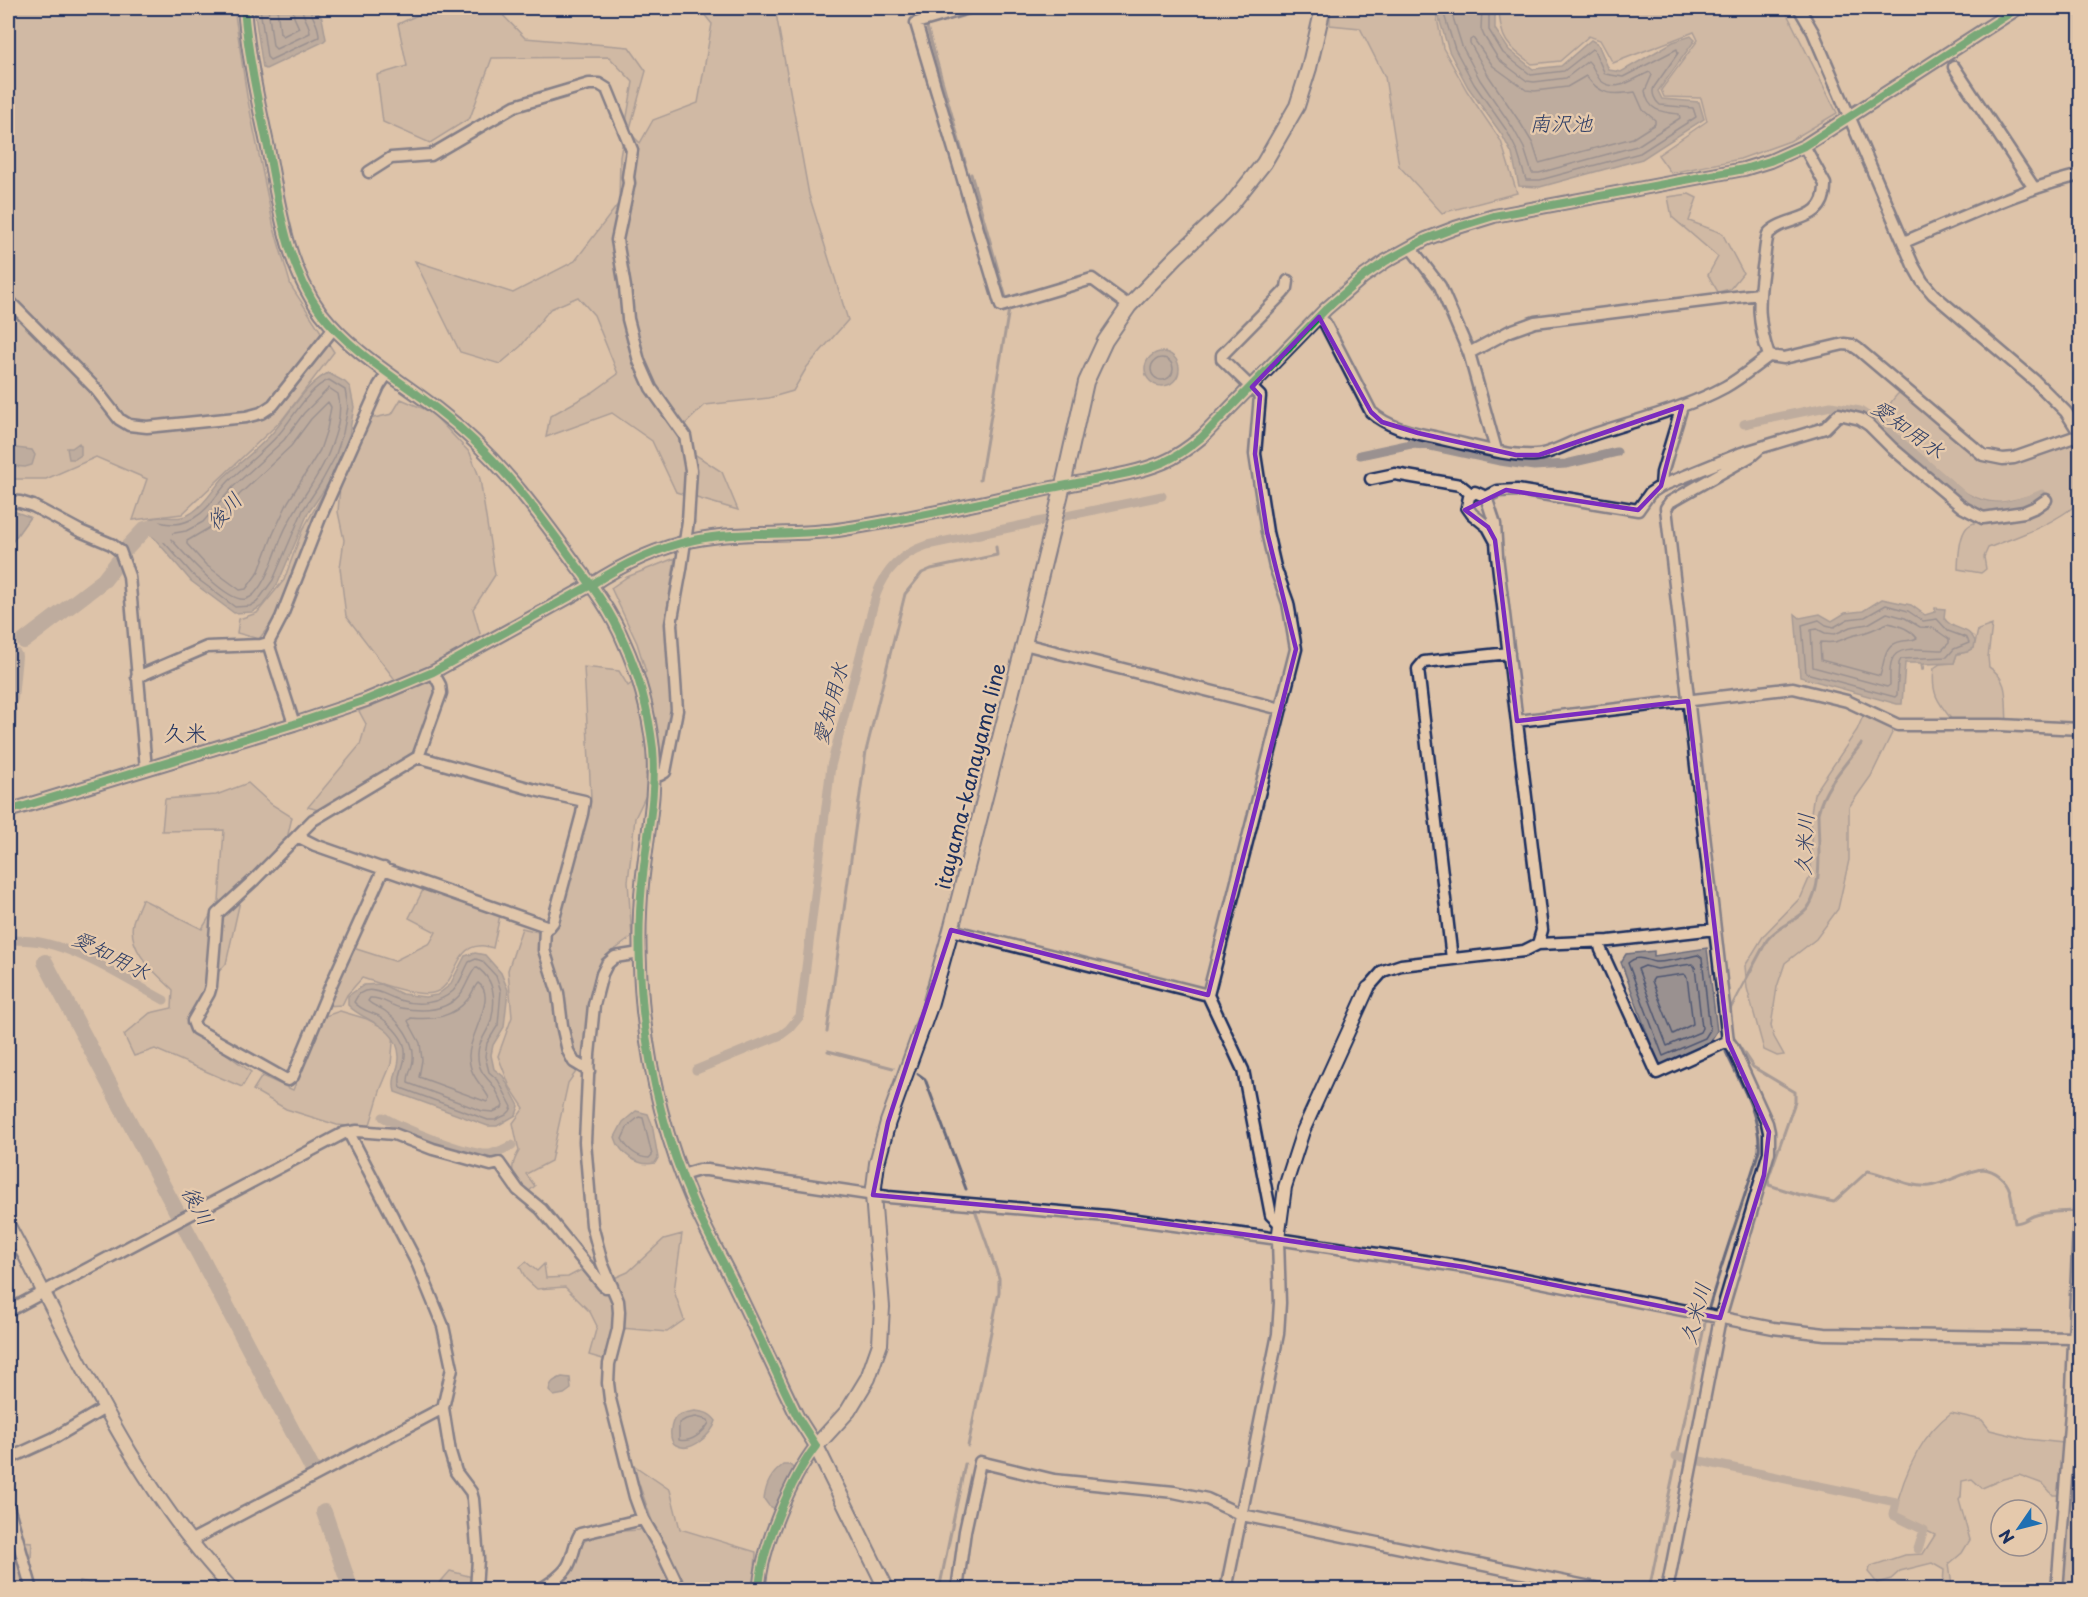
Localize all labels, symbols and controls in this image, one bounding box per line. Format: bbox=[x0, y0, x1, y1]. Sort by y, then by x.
water label: 南沢池 bbox=[1530, 106, 1593, 138]
water label: 愛知用水 bbox=[1866, 390, 1952, 466]
water label: 後川 bbox=[197, 484, 249, 536]
water label: 愛知用水 bbox=[803, 658, 855, 748]
street label: itayama-kanayama line bbox=[927, 659, 1013, 893]
district label: 久米 bbox=[163, 715, 207, 748]
water label: 久米川 bbox=[1785, 812, 1821, 876]
water label: 愛知用水 bbox=[67, 921, 157, 987]
water label: 後川 bbox=[175, 1179, 223, 1231]
water label: 久米川 bbox=[1670, 1278, 1718, 1348]
north arrow bbox=[1989, 1498, 2049, 1558]
text: N bbox=[1992, 1525, 2019, 1549]

